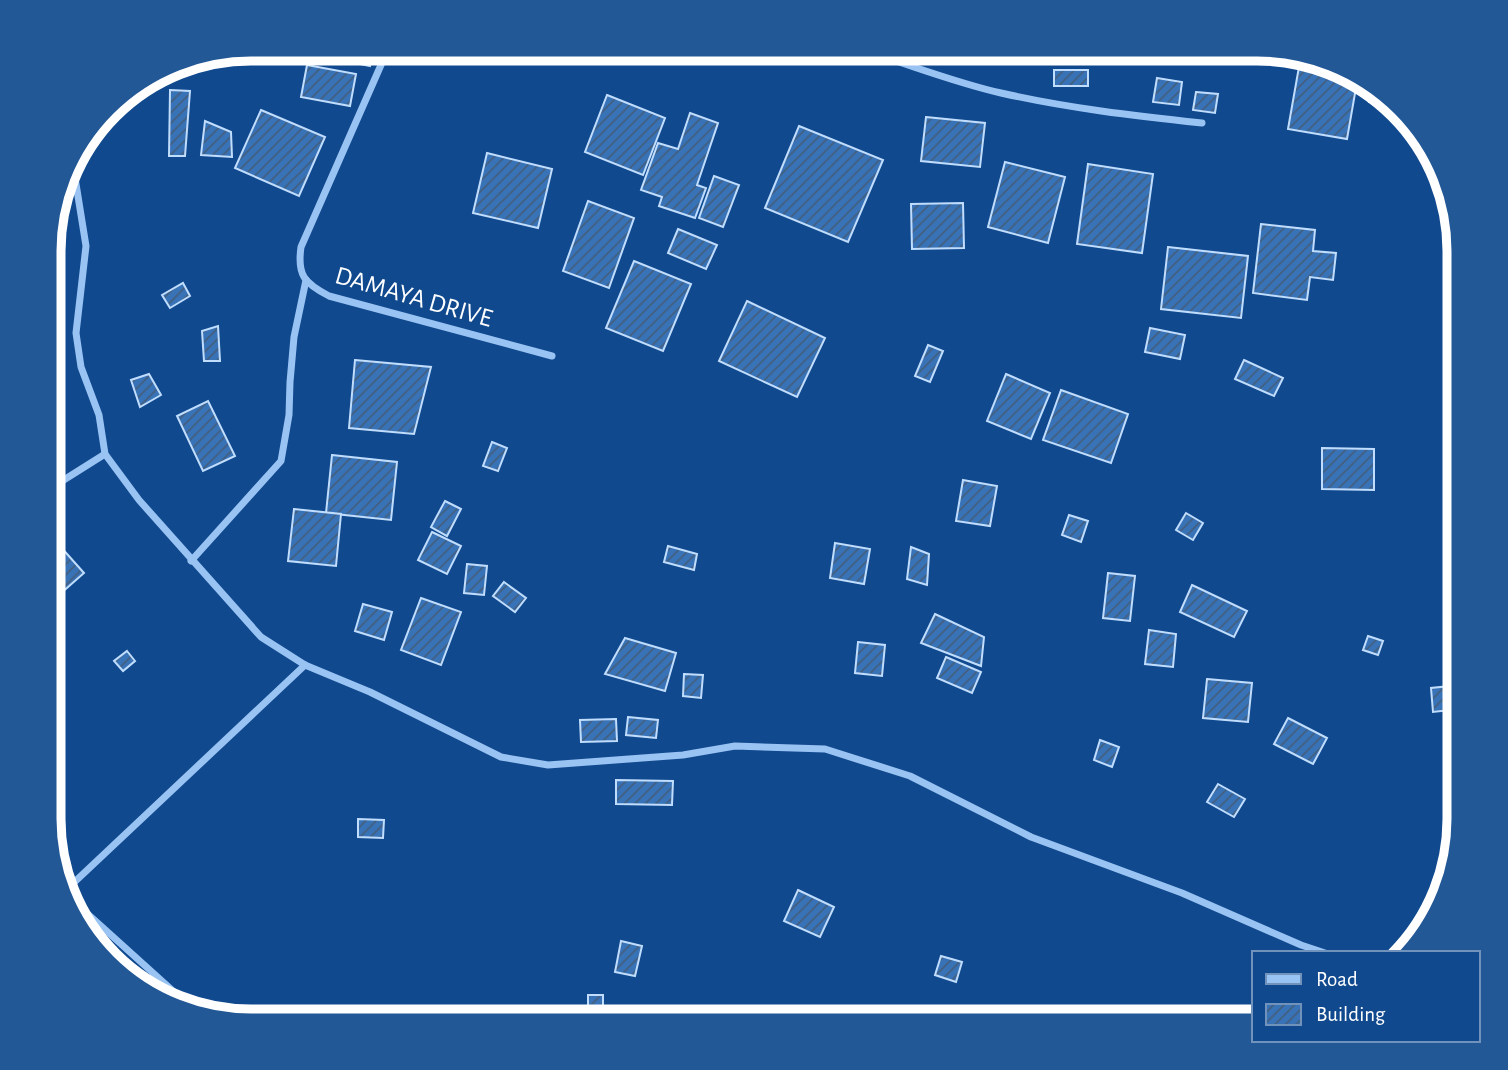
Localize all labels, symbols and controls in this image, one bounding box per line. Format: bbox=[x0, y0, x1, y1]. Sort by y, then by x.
street label: DAMAYA DRIVE bbox=[332, 262, 495, 332]
legend bbox=[1252, 951, 1480, 1042]
text: Road bbox=[1316, 969, 1358, 990]
text: Building bbox=[1316, 1004, 1386, 1025]

